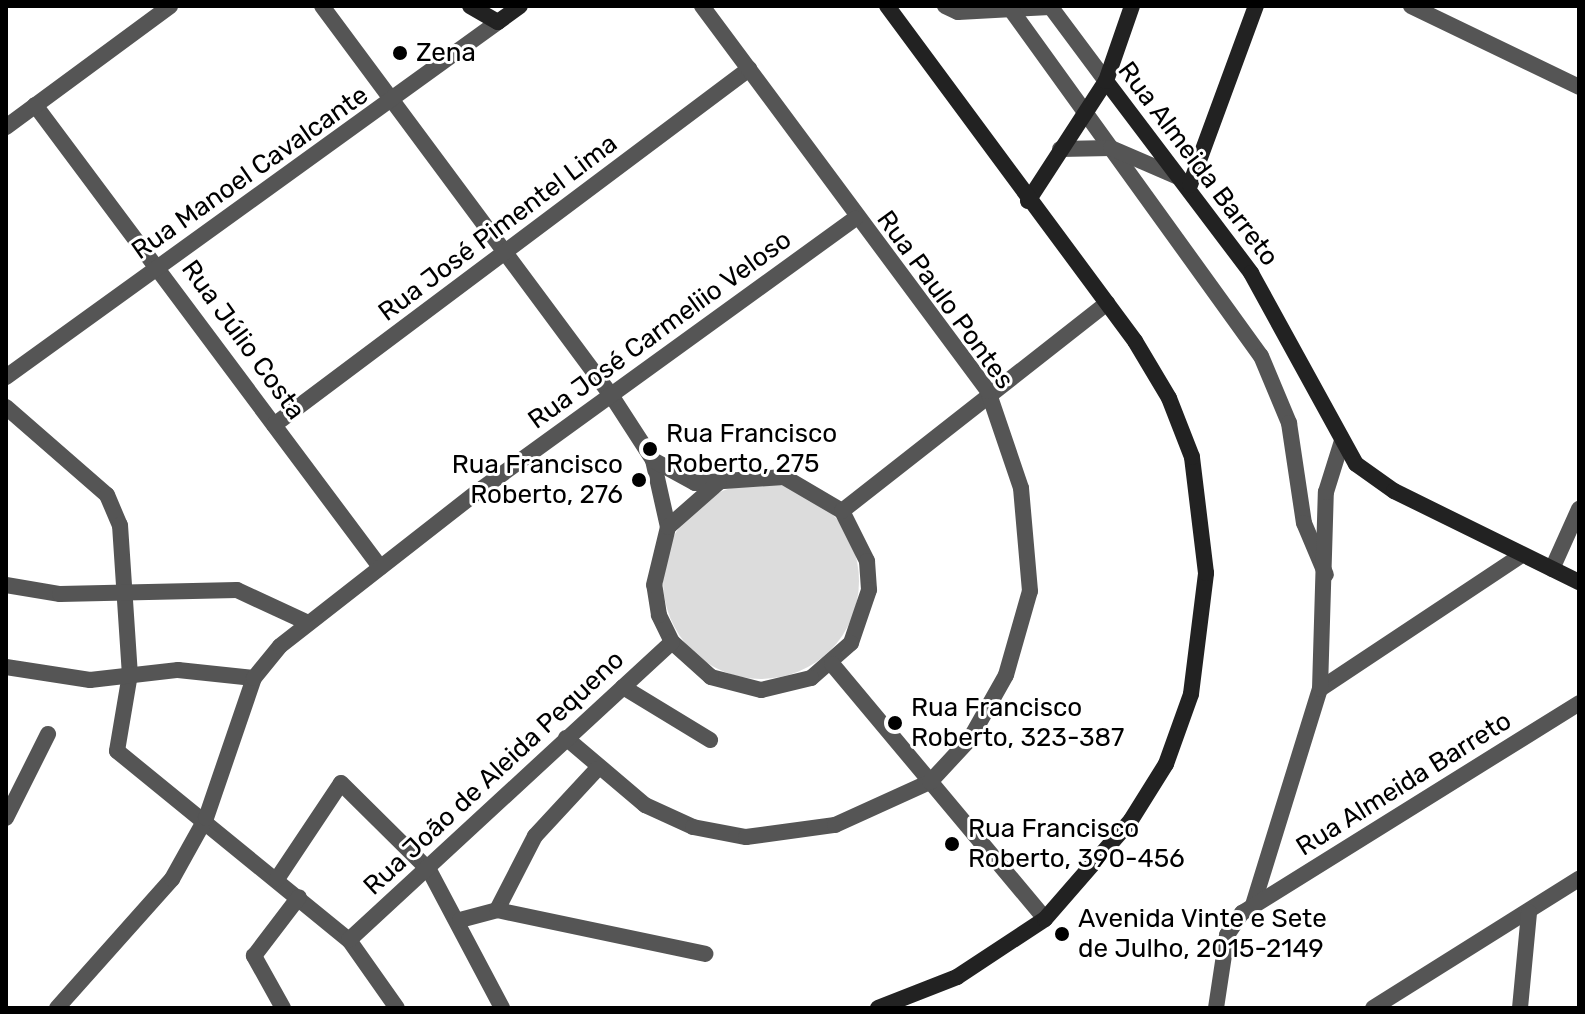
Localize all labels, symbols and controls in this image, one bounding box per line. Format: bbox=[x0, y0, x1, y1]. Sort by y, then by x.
place label: Zena bbox=[416, 37, 476, 69]
marker: Zena bbox=[391, 44, 409, 62]
street label: Rua Almeida Barreto bbox=[1111, 56, 1285, 272]
street label: Rua Manoel Cavalcante bbox=[126, 80, 374, 266]
street label: Rua José Pimentel Lima bbox=[372, 128, 624, 328]
street label: Rua Paulo Pontes bbox=[870, 205, 1020, 395]
street label: Rua José Carmeliio Veloso bbox=[522, 224, 798, 436]
street label: Rua Júlio Costa bbox=[175, 254, 311, 426]
place label: Rua Francisco Roberto, 275 bbox=[666, 418, 837, 480]
marker: Rua Francisco Roberto, 275 bbox=[641, 440, 659, 458]
place label: Rua Francisco Roberto, 276 bbox=[452, 449, 623, 510]
marker: Rua Francisco Roberto, 276 bbox=[630, 471, 648, 489]
street label: Rua João de Aleida Pequeno bbox=[357, 644, 631, 902]
place label: Rua Francisco Roberto, 323-387 bbox=[911, 692, 1124, 754]
street label: Rua Almeida Barreto bbox=[1291, 705, 1517, 863]
marker: Rua Francisco Roberto, 323-387 bbox=[886, 714, 904, 732]
place label: Rua Francisco Roberto, 390-456 bbox=[968, 813, 1185, 874]
marker: Rua Francisco Roberto, 390-456 bbox=[943, 835, 961, 853]
place label: Avenida Vinte e Sete de Julho, 2015-2149 bbox=[1078, 903, 1328, 964]
marker: Avenida Vinte e Sete de Julho, 2015-2149 bbox=[1053, 925, 1071, 943]

